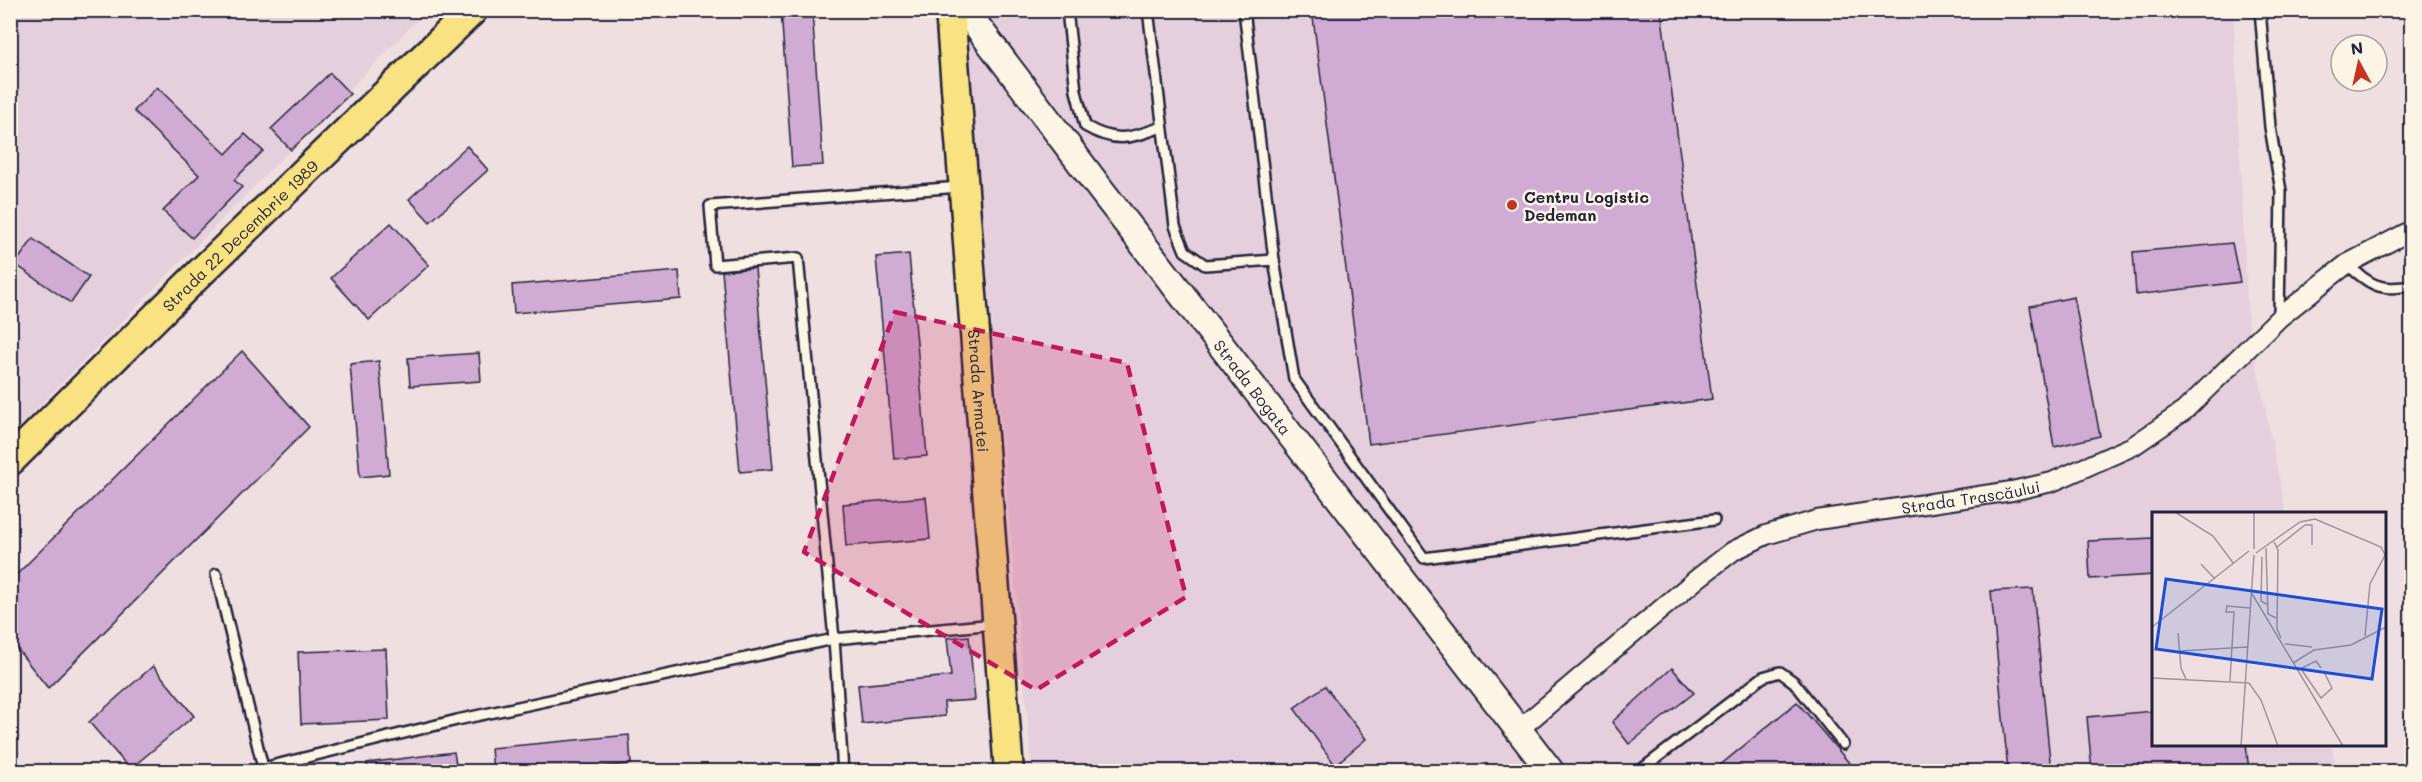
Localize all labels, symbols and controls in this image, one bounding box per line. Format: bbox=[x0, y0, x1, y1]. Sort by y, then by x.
north arrow bbox=[2329, 33, 2389, 93]
text: N bbox=[2349, 36, 2364, 59]
street label: Strada 22 Decembrie 1989 bbox=[157, 155, 322, 316]
place label: Centru Logistic Dedeman bbox=[1524, 186, 1649, 225]
marker: Centru Logistic Dedeman bbox=[1505, 198, 1519, 212]
street label: Strada Armatei bbox=[964, 329, 995, 453]
street label: Strada Bogata bbox=[1210, 335, 1297, 439]
street label: Strada Trascăului bbox=[1900, 475, 2042, 518]
inset map bbox=[2152, 512, 2386, 746]

